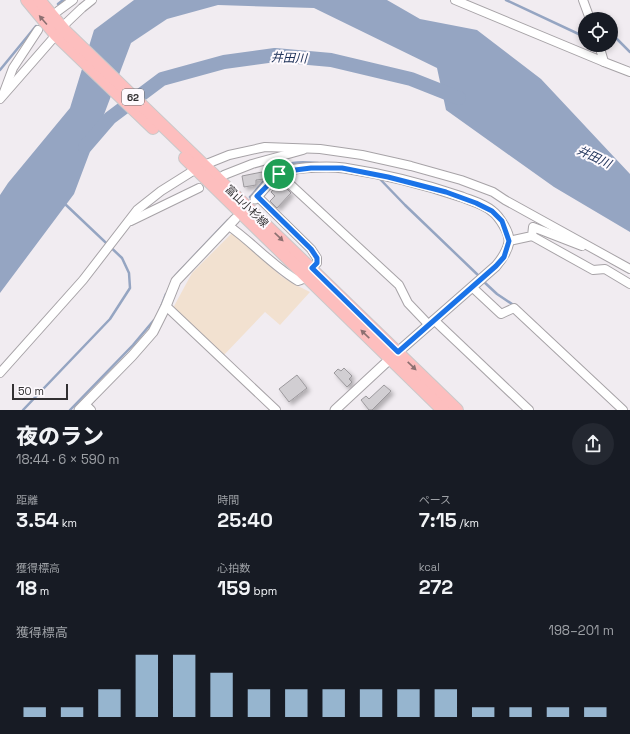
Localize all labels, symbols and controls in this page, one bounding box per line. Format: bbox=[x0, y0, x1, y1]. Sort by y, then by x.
map controls bbox=[578, 12, 618, 52]
button: locate bbox=[578, 12, 618, 52]
one-way arrow bbox=[39, 15, 48, 25]
water label: 井田川 bbox=[271, 49, 309, 67]
road number: 62 bbox=[122, 89, 144, 105]
water label: 井田川 bbox=[574, 142, 616, 173]
pin bbox=[262, 157, 296, 191]
icon: arrive bbox=[268, 163, 290, 185]
street label: 富山小杉線 bbox=[222, 182, 272, 230]
one-way arrow bbox=[273, 232, 284, 241]
one-way arrow bbox=[360, 329, 370, 339]
one-way arrow bbox=[407, 361, 417, 371]
scale bar bbox=[12, 382, 68, 401]
text: 50 m bbox=[18, 384, 44, 398]
text: 夜のラン bbox=[16, 422, 104, 450]
button: share bbox=[572, 423, 614, 465]
text: 18:44 · 6 × 590 m bbox=[16, 451, 119, 468]
text: 距離 bbox=[16, 493, 38, 507]
text: 時間 bbox=[217, 493, 239, 507]
text: ペース bbox=[419, 493, 451, 507]
text: 3.54 bbox=[16, 507, 59, 533]
text: 25:40 bbox=[217, 507, 273, 533]
text: 7:15 bbox=[419, 507, 457, 533]
text: km bbox=[59, 516, 77, 530]
text: /km bbox=[457, 516, 479, 530]
text: kcal bbox=[419, 560, 440, 574]
text: 獲得標高 bbox=[16, 561, 60, 575]
text: 心拍数 bbox=[217, 561, 250, 575]
text: 272 bbox=[419, 574, 453, 600]
text: 18 bbox=[16, 575, 37, 601]
text: 159 bbox=[217, 575, 251, 601]
text: m bbox=[37, 584, 49, 598]
text: bpm bbox=[251, 584, 277, 598]
text: 198–201 m bbox=[548, 622, 614, 639]
text: 獲得標高 bbox=[16, 624, 68, 641]

